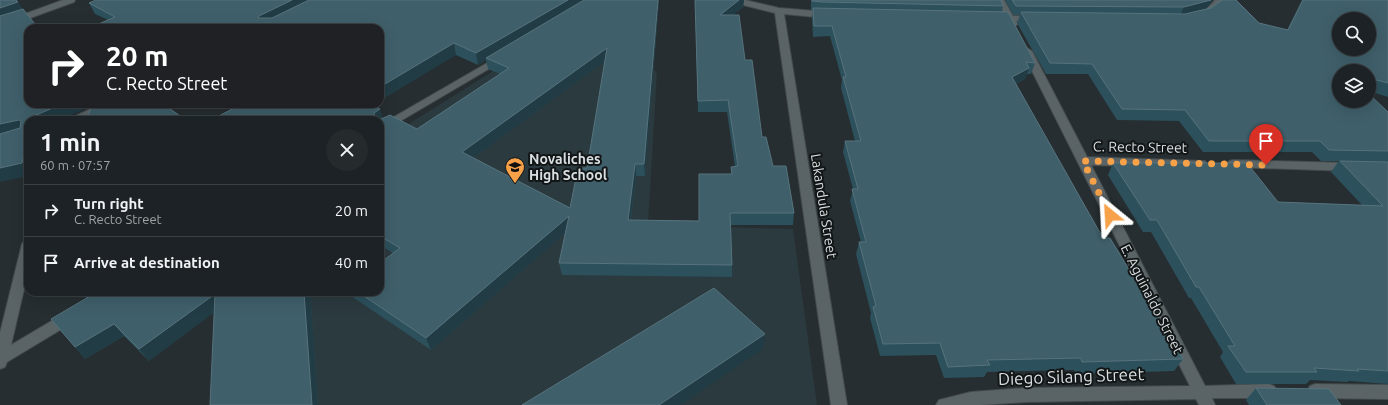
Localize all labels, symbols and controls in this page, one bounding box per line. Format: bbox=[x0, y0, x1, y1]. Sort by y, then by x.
map controls bbox=[1332, 12, 1376, 108]
button: search bbox=[1332, 12, 1376, 56]
icon: right bbox=[40, 40, 92, 92]
text: 20 m bbox=[106, 40, 168, 71]
button: layers bbox=[1332, 64, 1376, 108]
text: C. Recto Street bbox=[106, 73, 227, 93]
pin bbox=[1249, 124, 1283, 165]
text: 1 min bbox=[40, 129, 101, 156]
button: close bbox=[326, 129, 368, 171]
icon: arrive bbox=[1255, 130, 1277, 152]
street label: C. Recto Street bbox=[1093, 138, 1188, 156]
place label: Novaliches High School bbox=[529, 151, 607, 183]
street label: Lakandula Street bbox=[808, 152, 840, 260]
school or university icon: Novaliches High School bbox=[504, 156, 526, 184]
text: 60 m · 07:57 bbox=[40, 158, 111, 172]
position arrow bbox=[1089, 194, 1131, 236]
text: Turn right bbox=[74, 195, 144, 212]
icon: right bbox=[40, 200, 62, 222]
text: 20 m bbox=[335, 202, 368, 219]
text: C. Recto Street bbox=[74, 212, 162, 226]
street label: E. Aguinaldo Street bbox=[1117, 242, 1187, 357]
icon: arrive bbox=[40, 252, 62, 274]
text: Arrive at destination bbox=[74, 254, 220, 271]
text: 40 m bbox=[335, 254, 368, 271]
street label: Diego Silang Street bbox=[998, 364, 1145, 388]

